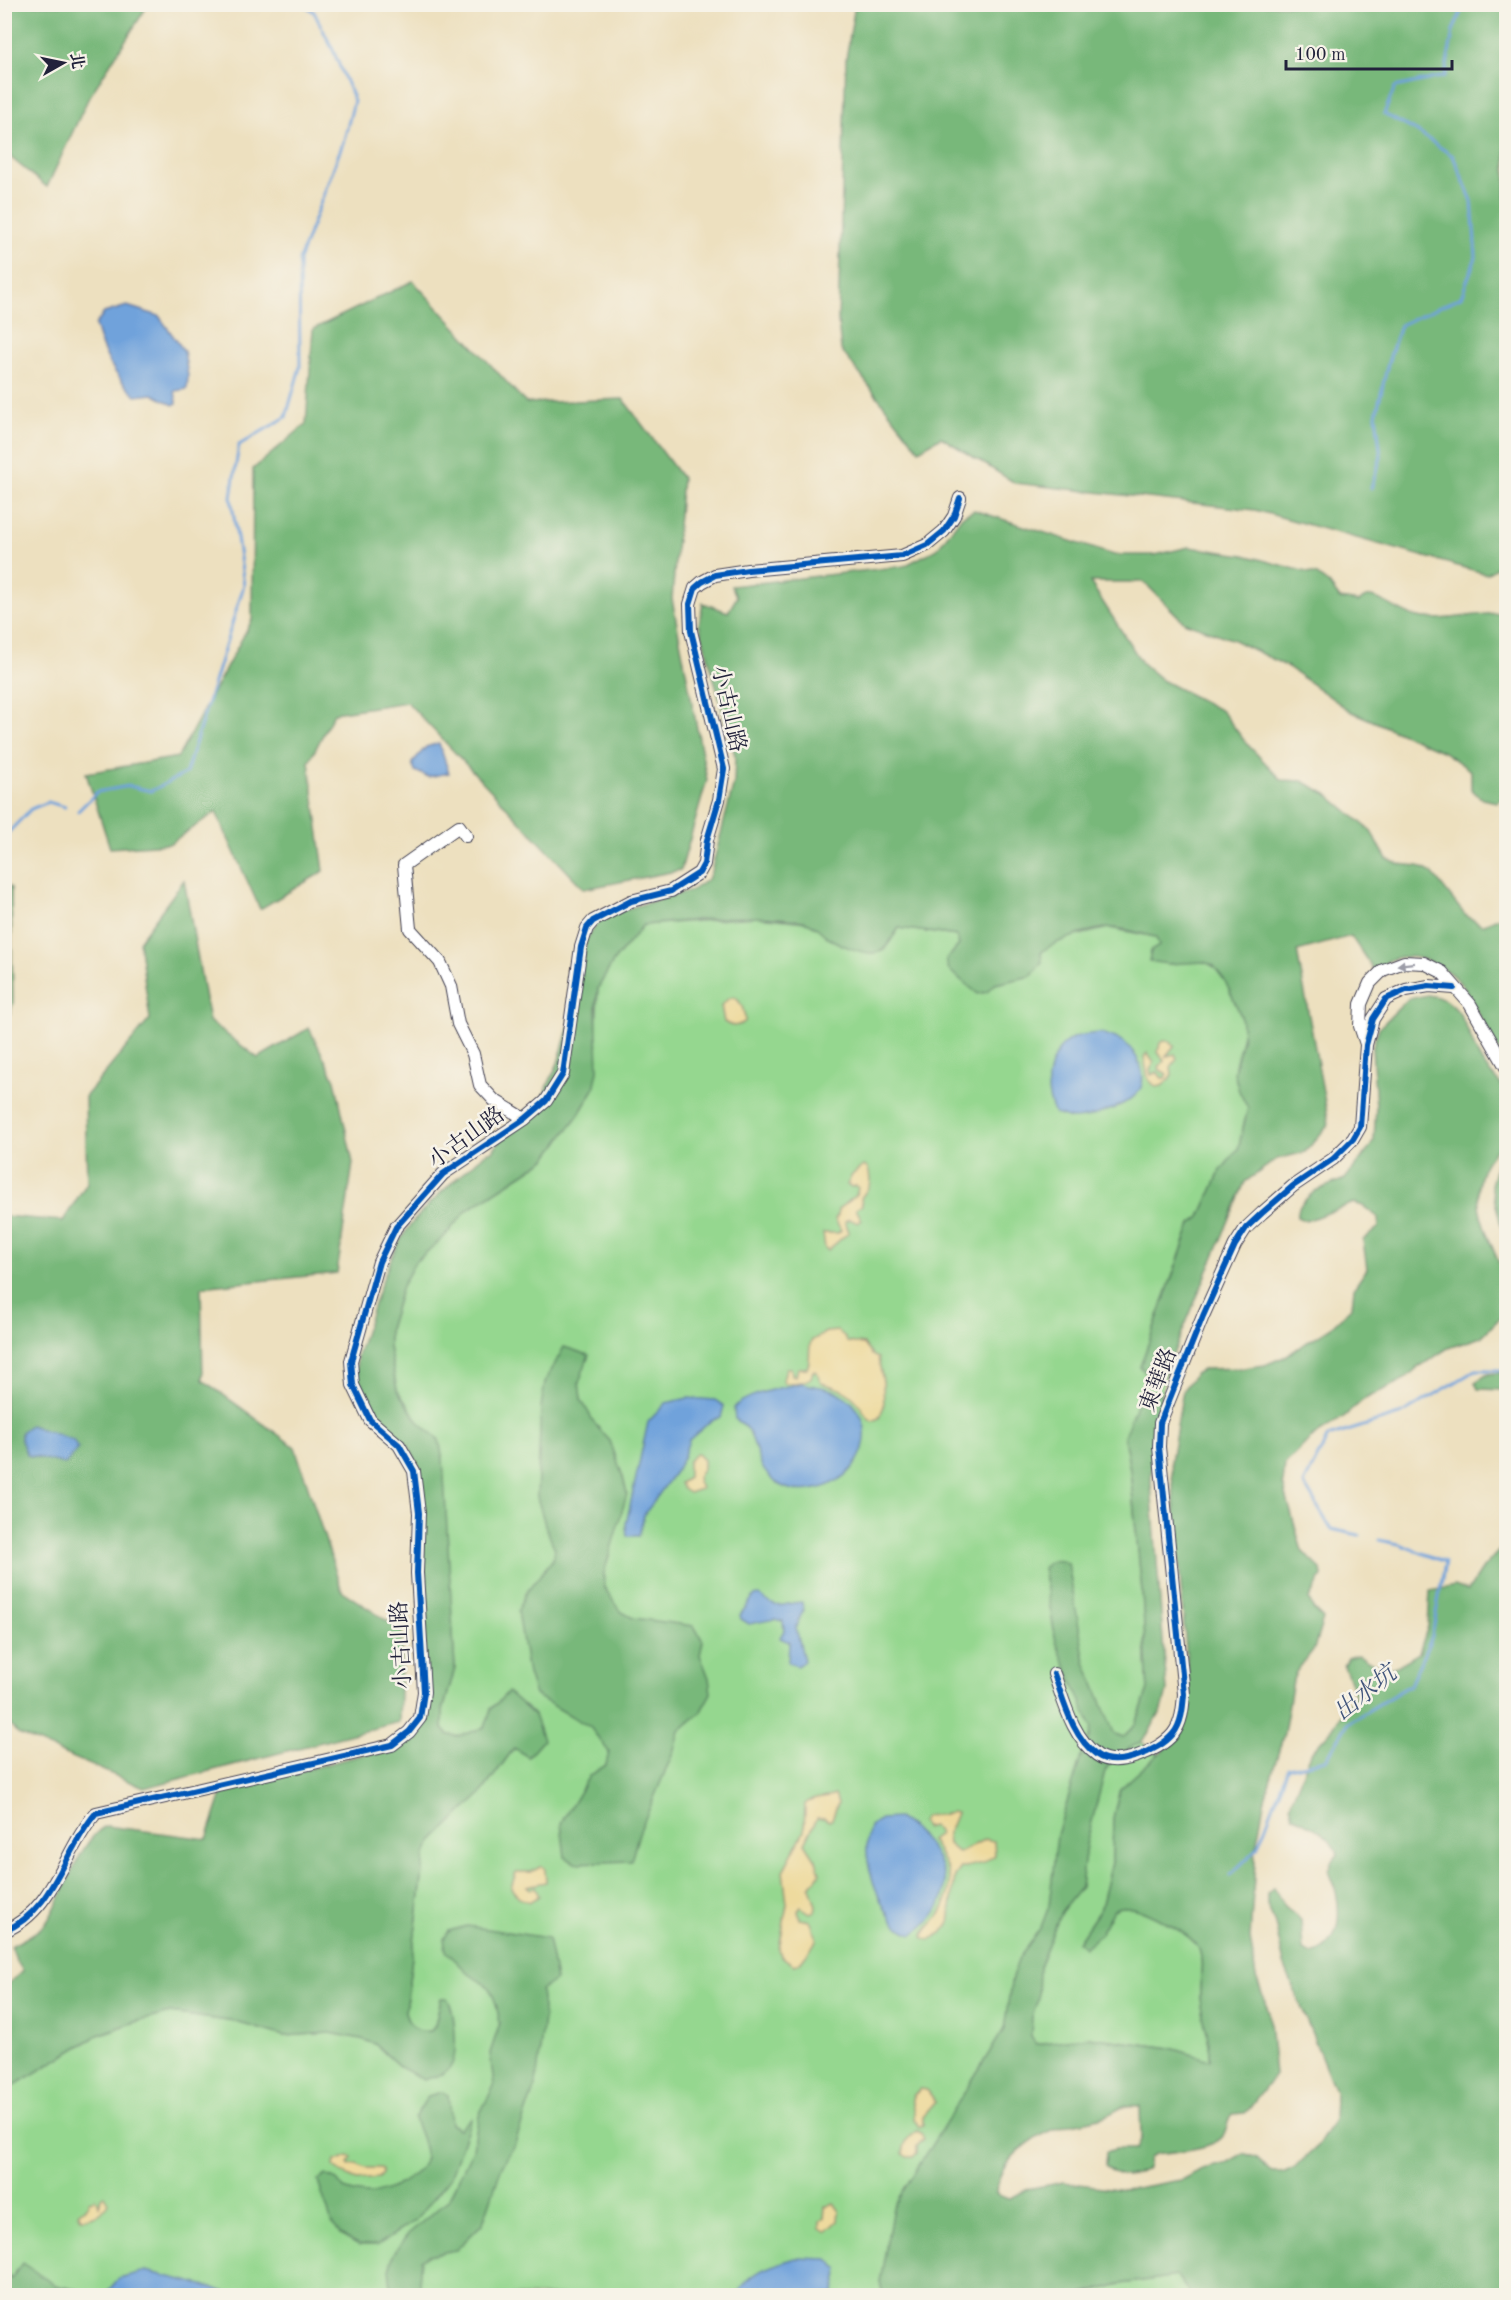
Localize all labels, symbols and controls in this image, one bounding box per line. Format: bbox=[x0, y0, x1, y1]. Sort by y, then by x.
north arrow bbox=[33, 33, 93, 93]
scale bar bbox=[1286, 33, 1452, 71]
text: 100 m bbox=[1295, 46, 1346, 64]
text: 北 bbox=[67, 51, 87, 70]
street label: 小古山路 bbox=[707, 663, 751, 754]
one-way arrow bbox=[1396, 959, 1415, 969]
street label: 小古山路 bbox=[424, 1102, 509, 1173]
street label: 東華路 bbox=[1135, 1345, 1181, 1415]
street label: 小古山路 bbox=[387, 1600, 415, 1690]
water label: 出水坑 bbox=[1329, 1657, 1405, 1726]

